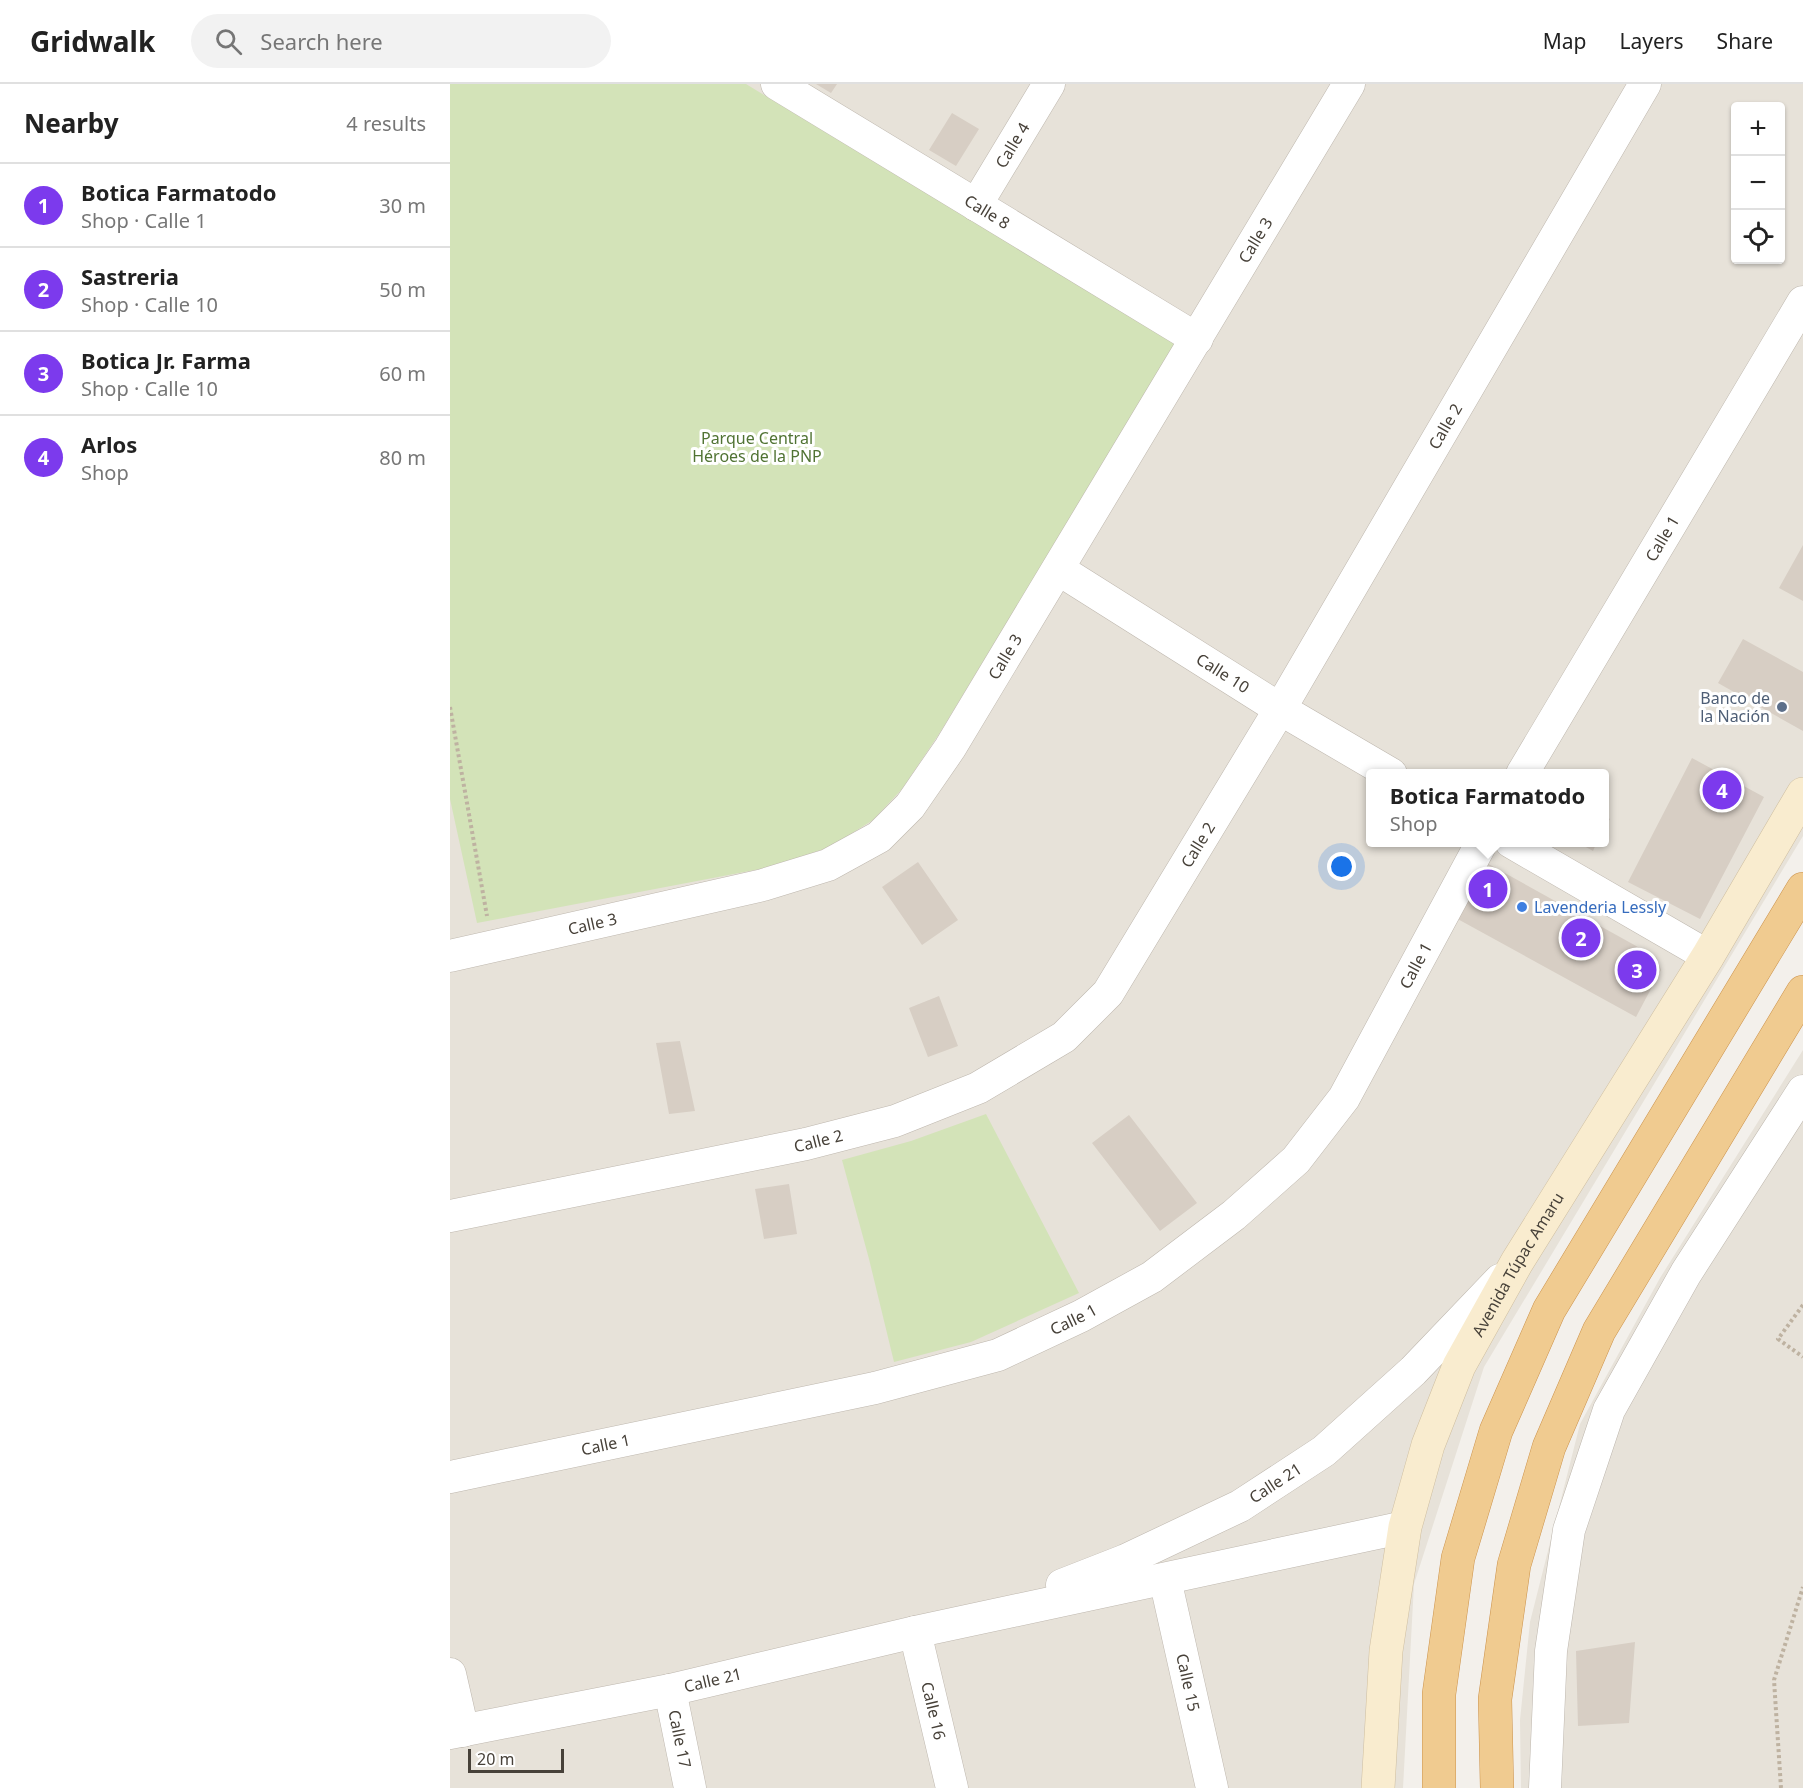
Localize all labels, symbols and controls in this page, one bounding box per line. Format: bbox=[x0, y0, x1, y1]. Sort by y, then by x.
search box bbox=[191, 14, 611, 68]
text: Gridwalk bbox=[30, 22, 155, 60]
icon: search bbox=[212, 25, 245, 58]
text: Search here bbox=[260, 26, 383, 56]
text: Map bbox=[1543, 27, 1587, 55]
text: Layers bbox=[1620, 27, 1684, 55]
text: Share bbox=[1717, 27, 1773, 55]
map controls bbox=[1731, 102, 1785, 264]
button: + bbox=[1731, 102, 1785, 156]
text: Nearby bbox=[24, 105, 119, 141]
text: 4 results bbox=[346, 110, 426, 137]
street label: Calle 4 bbox=[990, 118, 1034, 172]
button: − bbox=[1731, 156, 1785, 210]
text: Botica Farmatodo bbox=[81, 177, 276, 207]
street label: Calle 8 bbox=[960, 189, 1014, 234]
text: 1 bbox=[38, 192, 49, 219]
text: 30 m bbox=[379, 192, 426, 219]
text: Shop · Calle 1 bbox=[81, 207, 207, 234]
button: locate bbox=[1731, 210, 1785, 264]
street label: Calle 3 bbox=[1233, 213, 1277, 267]
text: Sastreria bbox=[81, 261, 179, 291]
text: 2 bbox=[38, 276, 49, 303]
text: 50 m bbox=[379, 276, 426, 303]
text: Shop · Calle 10 bbox=[81, 291, 218, 318]
text: Botica Jr. Farma bbox=[81, 345, 251, 375]
text: 3 bbox=[38, 360, 49, 387]
text: 60 m bbox=[379, 360, 426, 387]
text: Shop · Calle 10 bbox=[81, 375, 218, 402]
street label: Calle 2 bbox=[1423, 399, 1467, 453]
park label: Parque Central Héroes de la PNP bbox=[692, 427, 822, 467]
text: Arlos bbox=[81, 429, 137, 459]
text: 4 bbox=[38, 444, 49, 471]
text: 80 m bbox=[379, 444, 426, 471]
text: Shop bbox=[81, 459, 129, 486]
street label: Calle 1 bbox=[1640, 512, 1684, 566]
street label: Calle 3 bbox=[983, 630, 1027, 684]
street label: Calle 10 bbox=[1192, 648, 1254, 698]
place label: Banco de la Nación bbox=[1700, 687, 1770, 727]
marker: Banco de la Nación bbox=[1775, 700, 1789, 714]
pin: 4 bbox=[1702, 768, 1742, 812]
popup bbox=[1366, 769, 1609, 847]
text: Botica Farmatodo bbox=[1390, 780, 1585, 810]
text: Shop bbox=[1390, 810, 1438, 837]
street label: Calle 2 bbox=[1176, 818, 1220, 872]
your location bbox=[1327, 852, 1356, 881]
pin: 1 bbox=[1468, 866, 1508, 912]
place label: Lavenderia Lessly bbox=[1534, 896, 1667, 918]
marker: Lavenderia Lessly bbox=[1515, 900, 1529, 914]
street label: Calle 3 bbox=[566, 907, 619, 940]
pin: 2 bbox=[1562, 916, 1600, 960]
street label: Calle 1 bbox=[1394, 938, 1437, 993]
pin: 3 bbox=[1618, 948, 1656, 992]
street label: Calle 2 bbox=[792, 1124, 845, 1157]
street label: Avenida Túpac Amaru bbox=[1467, 1188, 1569, 1340]
street label: Calle 1 bbox=[1046, 1298, 1101, 1340]
street label: Calle 1 bbox=[579, 1429, 632, 1460]
street label: Calle 21 bbox=[1245, 1458, 1306, 1508]
street label: Calle 15 bbox=[1171, 1651, 1205, 1714]
street label: Calle 21 bbox=[681, 1662, 744, 1697]
street label: Calle 16 bbox=[916, 1680, 951, 1742]
street label: Calle 17 bbox=[663, 1708, 697, 1770]
scale bar bbox=[468, 1746, 564, 1774]
text: 20 m bbox=[477, 1748, 514, 1770]

